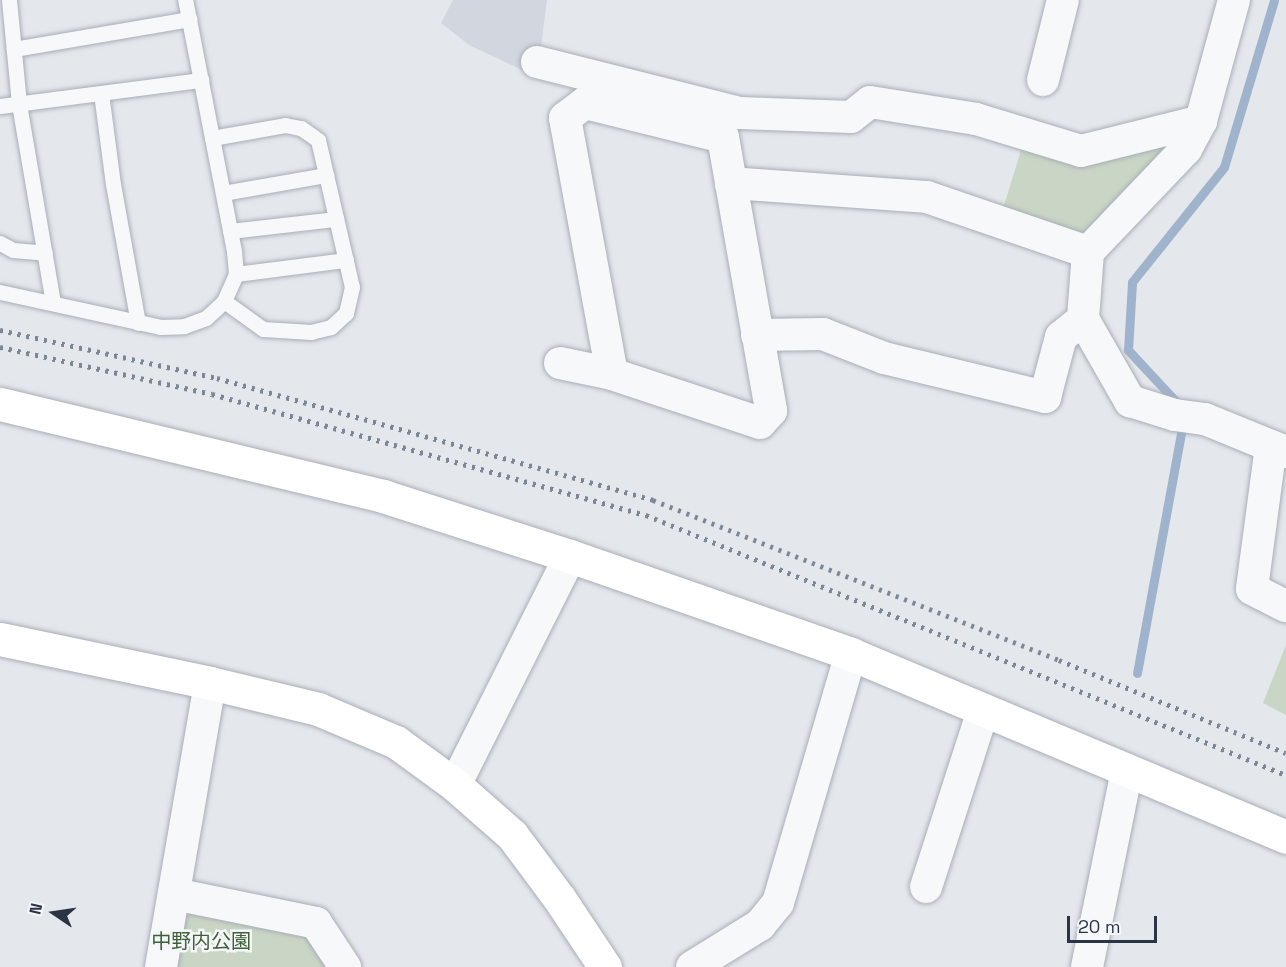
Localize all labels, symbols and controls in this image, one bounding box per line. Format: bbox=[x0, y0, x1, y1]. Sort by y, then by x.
north arrow bbox=[24, 883, 84, 943]
text: N bbox=[25, 901, 47, 916]
scale bar bbox=[1070, 904, 1160, 942]
text: 20 m bbox=[1078, 915, 1121, 938]
park label: 中野内公園 bbox=[151, 929, 251, 953]

